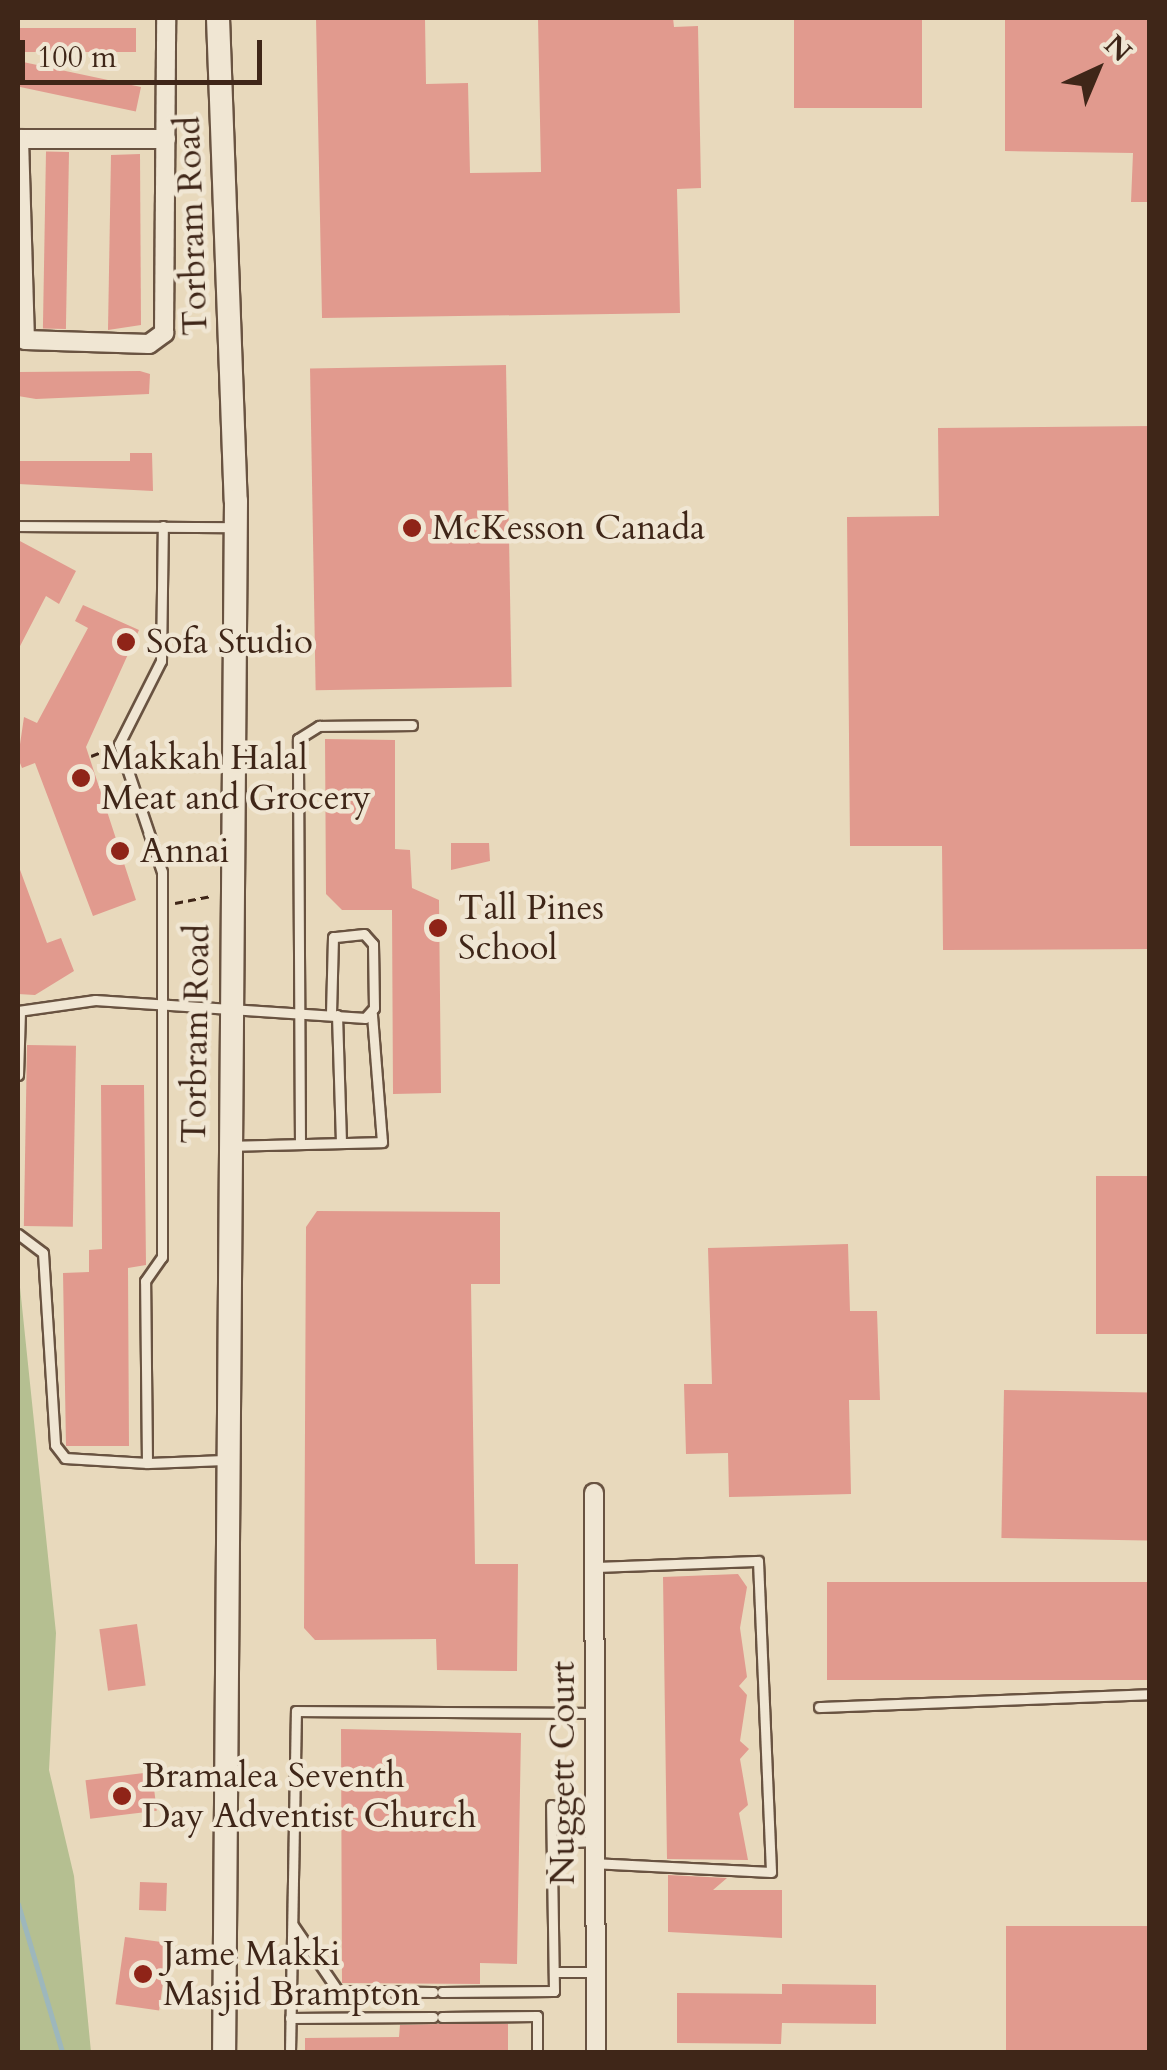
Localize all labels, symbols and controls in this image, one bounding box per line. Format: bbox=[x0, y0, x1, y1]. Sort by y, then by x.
scale bar bbox=[25, 20, 268, 82]
north arrow bbox=[1047, 20, 1147, 120]
text: N bbox=[1096, 26, 1140, 71]
text: 100 m bbox=[37, 37, 117, 78]
street label: Torbram Road bbox=[167, 115, 217, 337]
place label: McKesson Canada bbox=[432, 507, 705, 549]
marker: McKesson Canada bbox=[401, 517, 423, 539]
place label: Sofa Studio bbox=[146, 621, 313, 663]
marker: Sofa Studio bbox=[115, 631, 137, 653]
place label: Makkah Halal Meat and Grocery bbox=[101, 737, 371, 819]
marker: Makkah Halal Meat and Grocery bbox=[70, 767, 92, 789]
place label: Annai bbox=[140, 830, 230, 872]
marker: Annai bbox=[109, 840, 131, 862]
place label: Tall Pines School bbox=[458, 887, 604, 969]
marker: Tall Pines School bbox=[427, 917, 449, 939]
street label: Torbram Road bbox=[173, 924, 219, 1144]
street label: Nuggett Court bbox=[542, 1661, 584, 1885]
place label: Bramalea Seventh Day Adventist Church bbox=[142, 1755, 477, 1837]
marker: Bramalea Seventh Day Adventist Church bbox=[111, 1785, 133, 1807]
place label: Jame Makki Masjid Brampton bbox=[163, 1933, 420, 2015]
marker: Jame Makki Masjid Brampton bbox=[132, 1963, 154, 1985]

